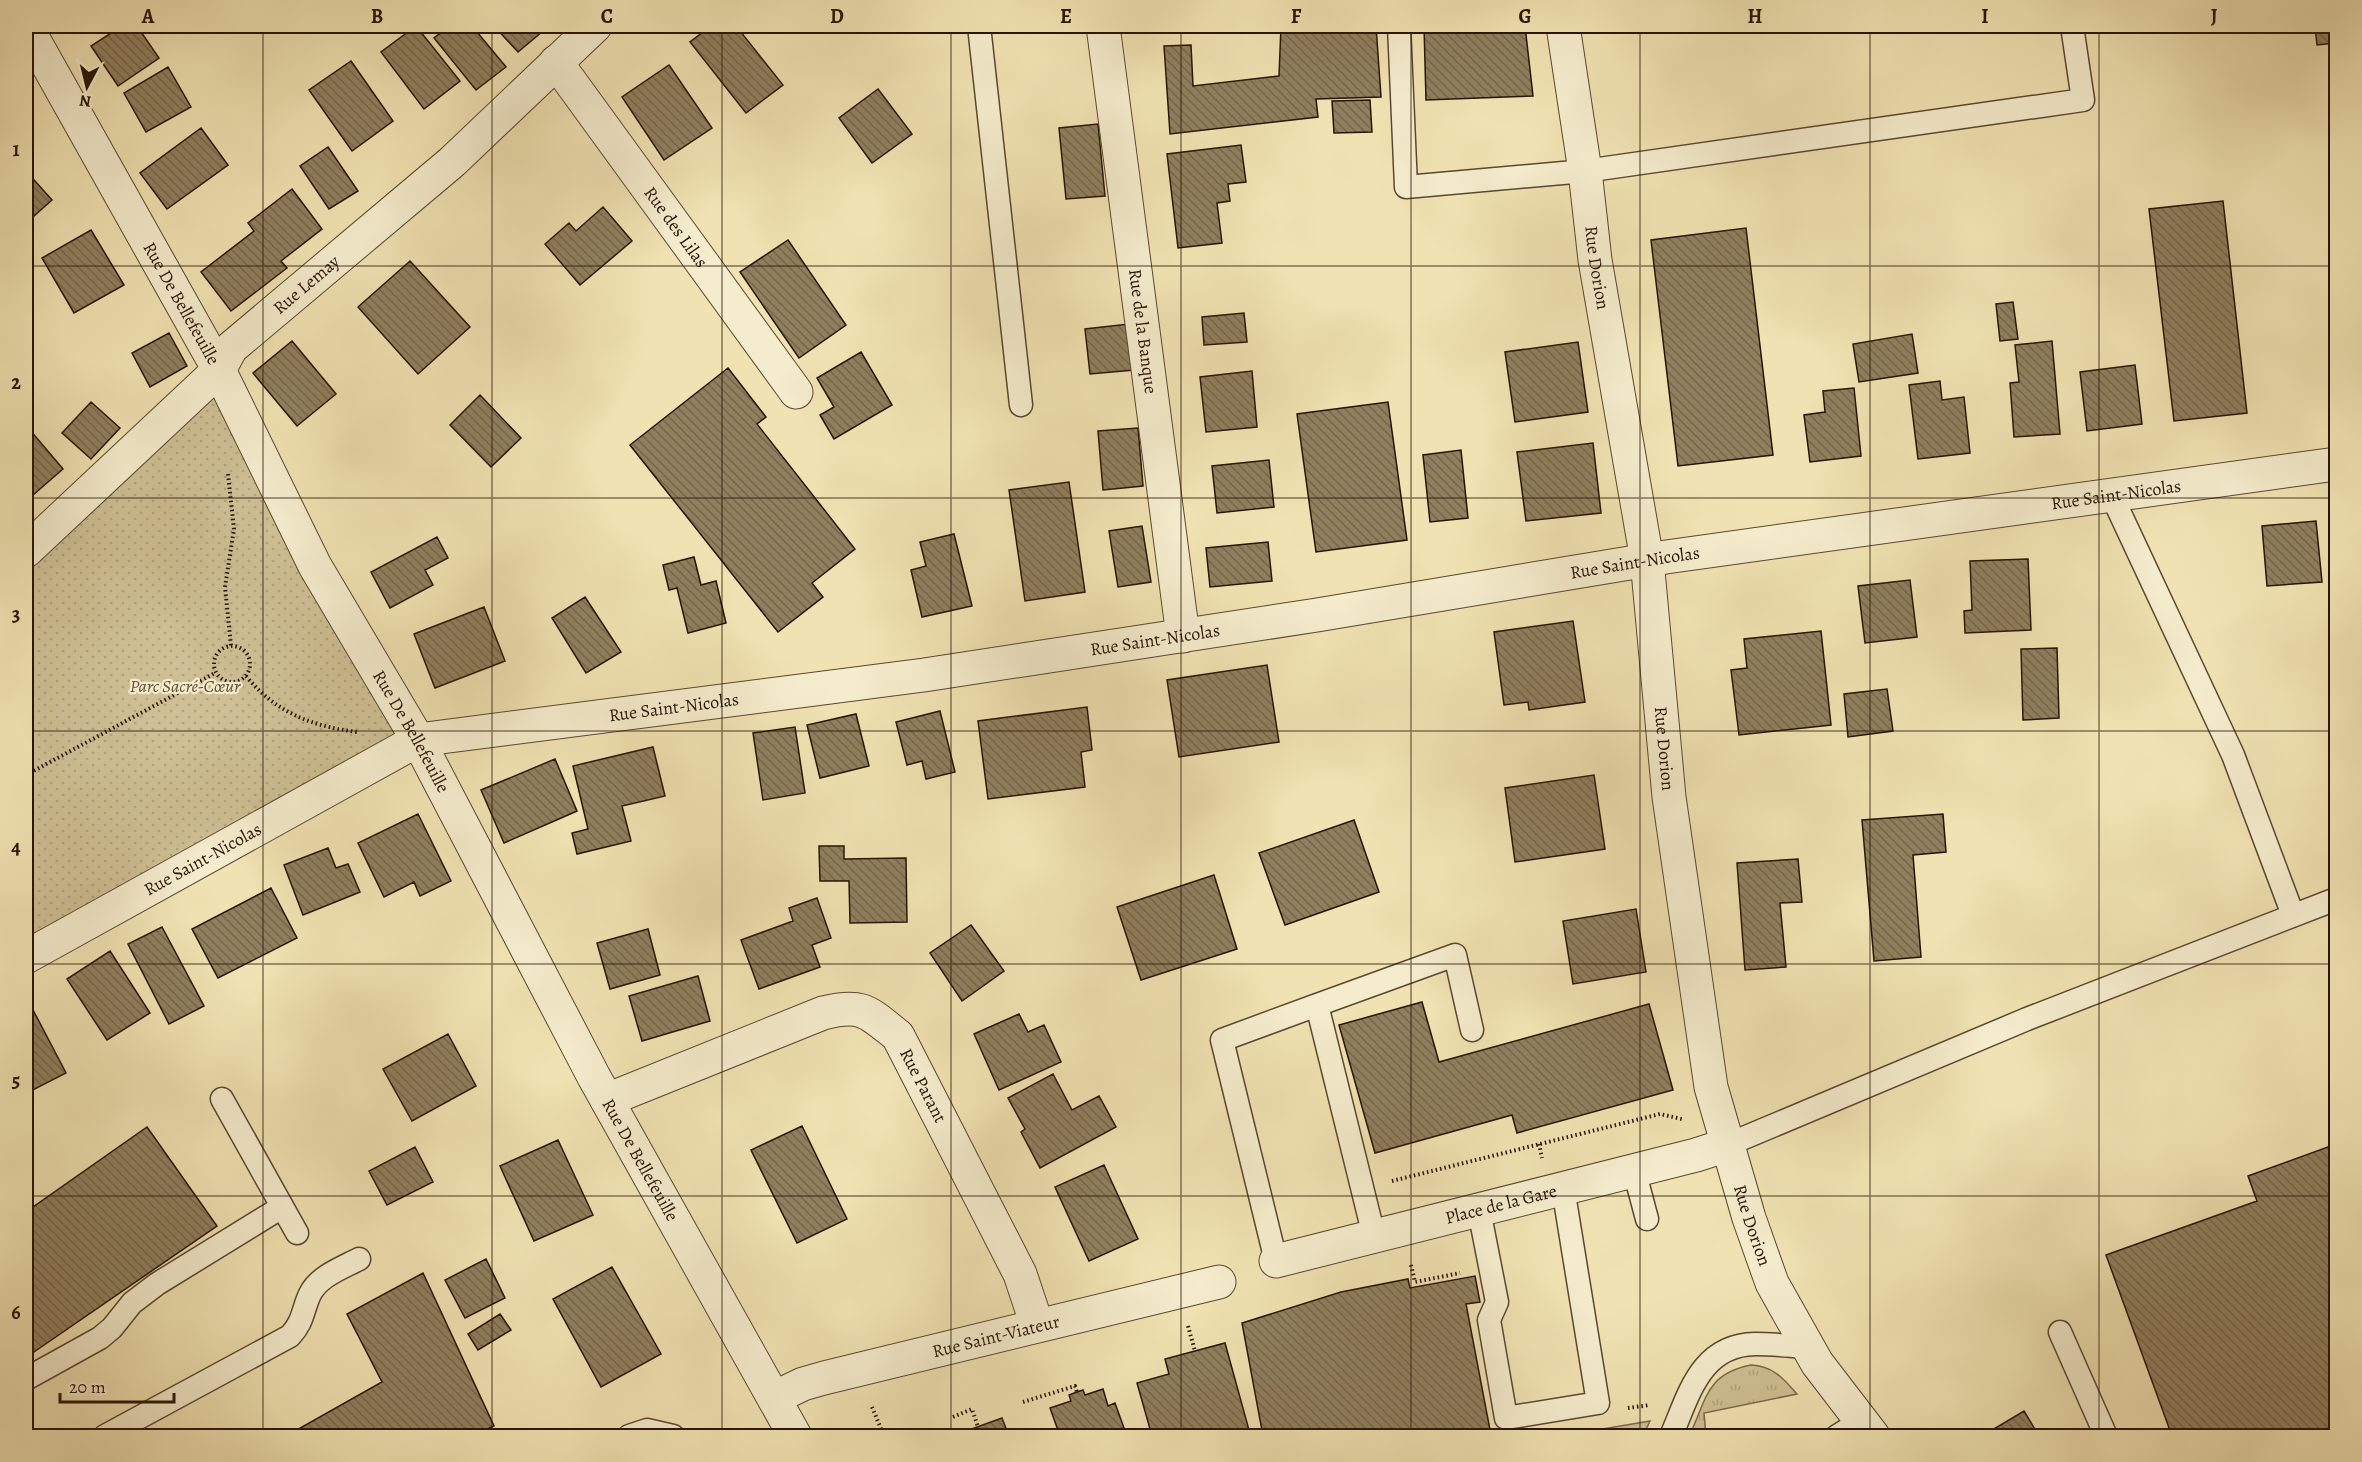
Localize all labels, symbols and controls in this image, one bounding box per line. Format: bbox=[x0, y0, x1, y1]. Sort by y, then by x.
text: A bbox=[141, 3, 155, 30]
text: B bbox=[371, 3, 383, 30]
text: C bbox=[601, 3, 613, 30]
text: D bbox=[830, 3, 844, 30]
text: E bbox=[1060, 3, 1072, 30]
text: F bbox=[1291, 3, 1302, 30]
text: G bbox=[1518, 3, 1532, 30]
text: H bbox=[1748, 3, 1763, 30]
text: I bbox=[1981, 3, 1989, 30]
text: J bbox=[2211, 3, 2218, 30]
north arrow bbox=[57, 57, 117, 117]
text: N bbox=[78, 89, 92, 113]
text: 1 bbox=[12, 136, 20, 163]
street label: Rue des Lilas bbox=[638, 182, 714, 272]
street label: Rue Dorion bbox=[1579, 224, 1615, 311]
street label: Rue De Bellefeuille bbox=[138, 238, 226, 369]
street label: Rue Lemay bbox=[268, 249, 345, 320]
street label: Rue de la Banque bbox=[1123, 267, 1163, 395]
text: 2 bbox=[11, 369, 21, 396]
street label: Rue Saint-Nicolas bbox=[2050, 474, 2183, 515]
street label: Rue Saint-Nicolas bbox=[1568, 540, 1701, 585]
text: 3 bbox=[12, 601, 20, 628]
street label: Rue Saint-Nicolas bbox=[1089, 618, 1222, 661]
street label: Rue De Bellefeuille bbox=[367, 666, 455, 797]
park label: Parc Sacré-Cœur bbox=[130, 674, 241, 698]
street label: Rue Saint-Nicolas bbox=[607, 687, 740, 727]
street label: Rue Dorion bbox=[1649, 705, 1680, 792]
street label: Rue Saint-Nicolas bbox=[140, 817, 266, 901]
text: 4 bbox=[11, 834, 21, 861]
street label: Rue Parant bbox=[894, 1044, 952, 1127]
text: 5 bbox=[12, 1067, 20, 1094]
street label: Rue De Bellefeuille bbox=[596, 1094, 684, 1226]
street label: Place de la Gare bbox=[1443, 1179, 1559, 1230]
street label: Rue Dorion bbox=[1728, 1182, 1777, 1269]
text: 6 bbox=[11, 1299, 21, 1326]
street label: Rue Saint-Viateur bbox=[930, 1309, 1062, 1363]
scale bar bbox=[60, 1366, 174, 1404]
text: 20 m bbox=[69, 1375, 106, 1399]

